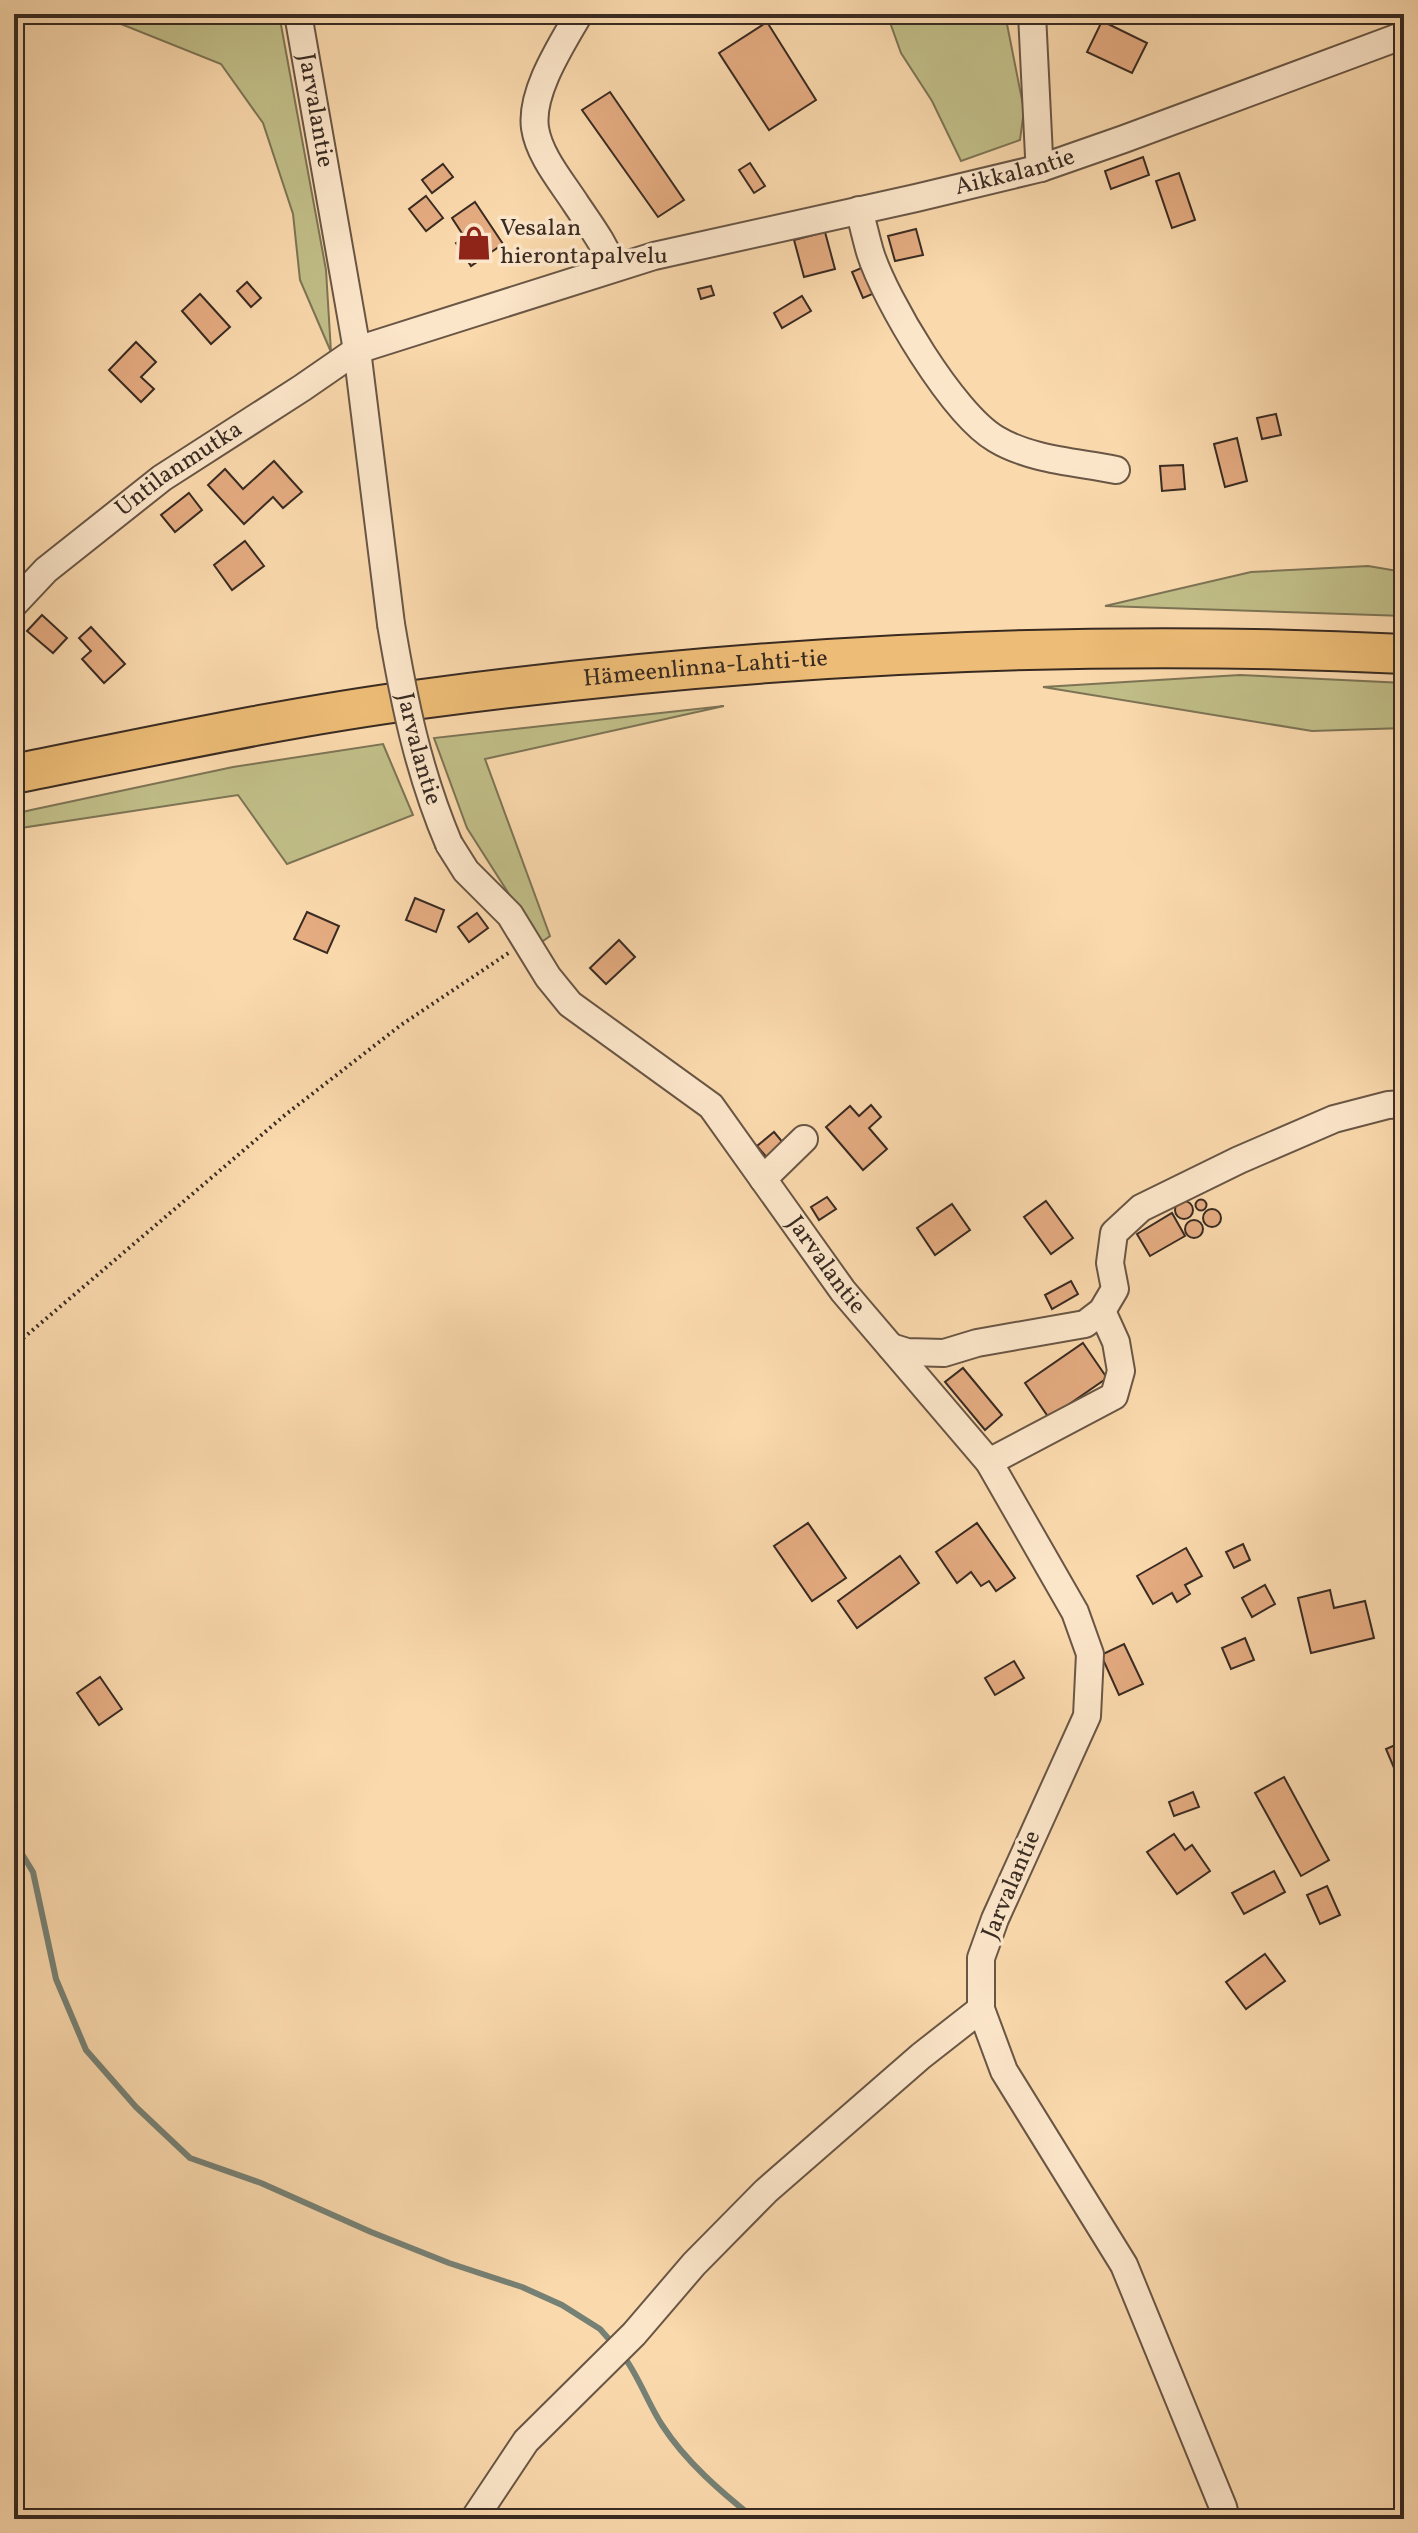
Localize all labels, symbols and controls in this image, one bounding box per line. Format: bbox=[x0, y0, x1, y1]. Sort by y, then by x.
street label: Jarvalantie bbox=[288, 51, 342, 170]
street label: Aikkalantie bbox=[952, 140, 1080, 205]
place label: Vesalan hierontapalvelu bbox=[500, 212, 668, 274]
shop icon: Vesalan hierontapalvelu bbox=[455, 224, 493, 262]
street label: Untilanmutka bbox=[109, 413, 250, 525]
street label: Hämeenlinna-Lahti-tie bbox=[582, 642, 829, 697]
street label: Jarvalantie bbox=[387, 690, 450, 810]
street label: Jarvalantie bbox=[778, 1209, 873, 1322]
street label: Jarvalantie bbox=[974, 1825, 1050, 1945]

